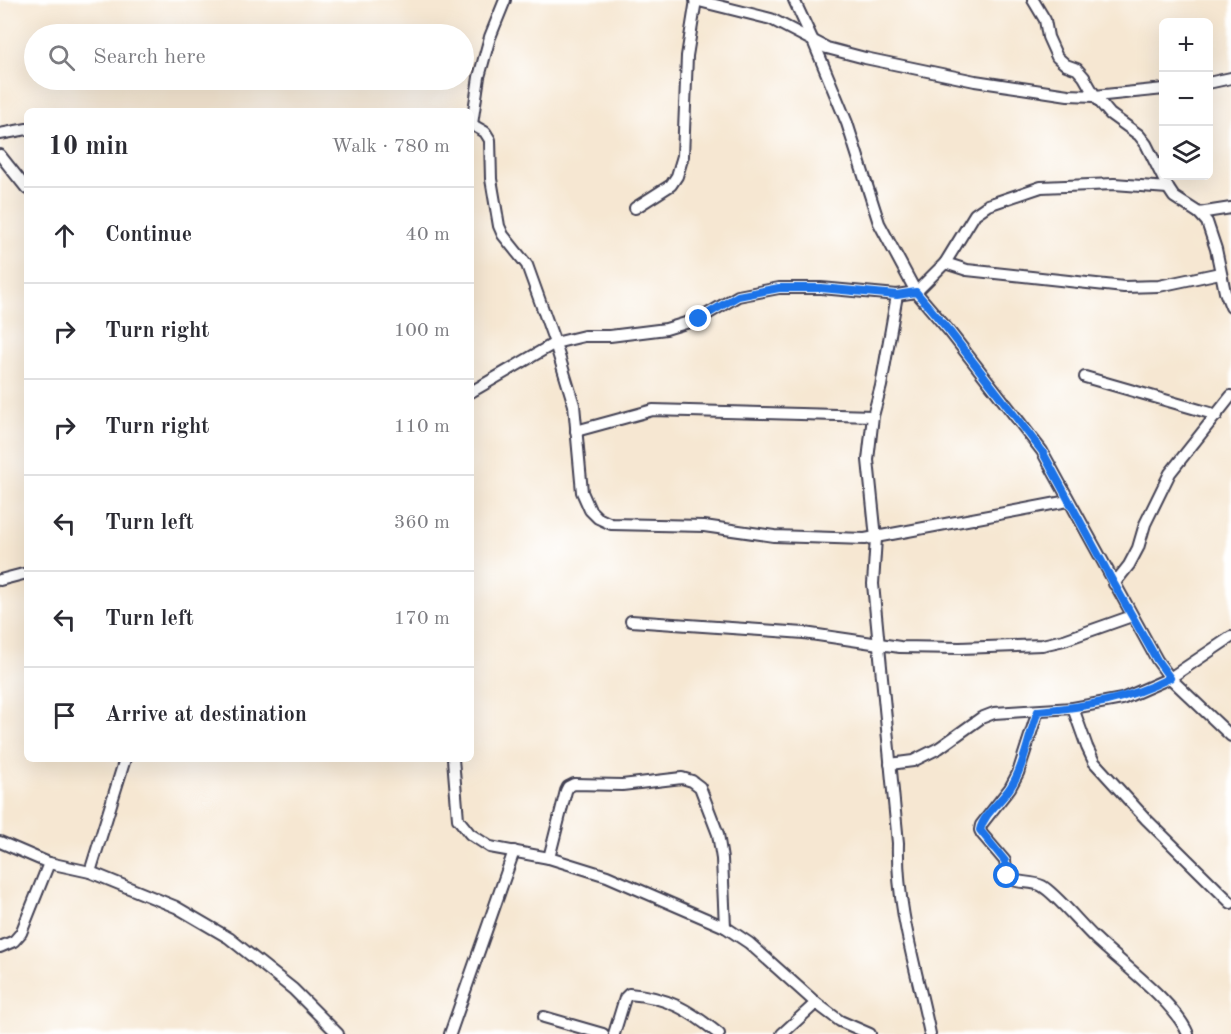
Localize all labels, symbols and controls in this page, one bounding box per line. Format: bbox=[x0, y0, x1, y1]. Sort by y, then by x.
map controls bbox=[1159, 18, 1213, 180]
button: + bbox=[1159, 18, 1213, 72]
search box bbox=[24, 24, 474, 90]
icon: search bbox=[45, 41, 78, 74]
text: Search here bbox=[93, 46, 206, 68]
button: − bbox=[1159, 72, 1213, 126]
button: layers bbox=[1159, 126, 1213, 180]
text: 10 min bbox=[48, 134, 128, 160]
text: Walk · 780 m bbox=[331, 137, 450, 157]
icon: ahead bbox=[48, 219, 81, 252]
text: Continue bbox=[105, 224, 192, 246]
text: 40 m bbox=[405, 225, 450, 245]
route end bbox=[685, 305, 711, 331]
icon: right bbox=[48, 315, 81, 348]
text: Turn right bbox=[105, 320, 209, 342]
text: 100 m bbox=[394, 321, 450, 341]
icon: right bbox=[48, 411, 81, 444]
text: Turn right bbox=[105, 416, 209, 438]
text: 110 m bbox=[394, 417, 450, 437]
icon: left bbox=[48, 507, 81, 540]
text: Turn left bbox=[105, 512, 194, 534]
text: 360 m bbox=[394, 513, 450, 533]
icon: left bbox=[48, 603, 81, 636]
text: Turn left bbox=[105, 608, 194, 630]
text: 170 m bbox=[394, 609, 450, 629]
icon: arrive bbox=[48, 699, 81, 732]
text: Arrive at destination bbox=[105, 704, 307, 726]
route start bbox=[993, 862, 1019, 888]

